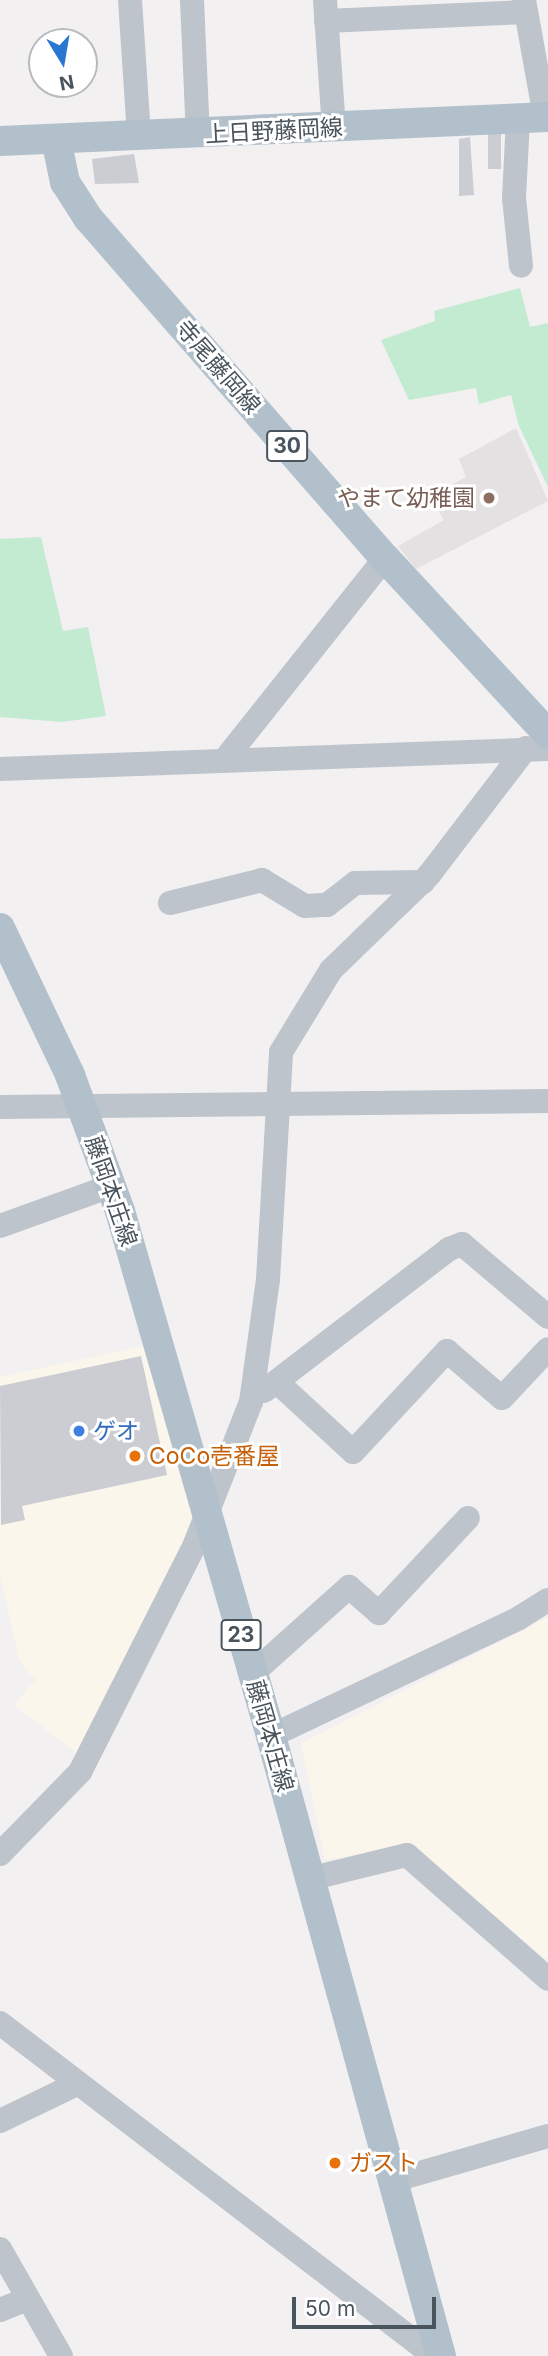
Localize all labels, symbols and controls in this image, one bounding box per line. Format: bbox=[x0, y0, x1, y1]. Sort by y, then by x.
north arrow bbox=[28, 28, 98, 98]
text: N bbox=[57, 69, 76, 95]
street label: 上日野藤岡線 bbox=[204, 114, 344, 148]
street label: 寺尾藤岡線 bbox=[170, 315, 266, 419]
road number: 30 bbox=[266, 428, 308, 464]
place label: やまて幼稚園 bbox=[337, 484, 475, 512]
marker: やまて幼稚園 bbox=[481, 490, 497, 506]
street label: 藤岡本庄線 bbox=[79, 1132, 143, 1250]
place label: ゲオ bbox=[93, 1417, 139, 1445]
marker: ゲオ bbox=[71, 1423, 87, 1439]
place label: CoCo壱番屋 bbox=[149, 1442, 279, 1470]
marker: CoCo壱番屋 bbox=[127, 1448, 143, 1464]
road number: 23 bbox=[220, 1618, 262, 1652]
street label: 藤岡本庄線 bbox=[241, 1677, 299, 1795]
place label: ガスト bbox=[349, 2149, 418, 2177]
marker: ガスト bbox=[327, 2155, 343, 2171]
scale bar bbox=[296, 2282, 440, 2326]
text: 50 m bbox=[305, 2296, 355, 2321]

